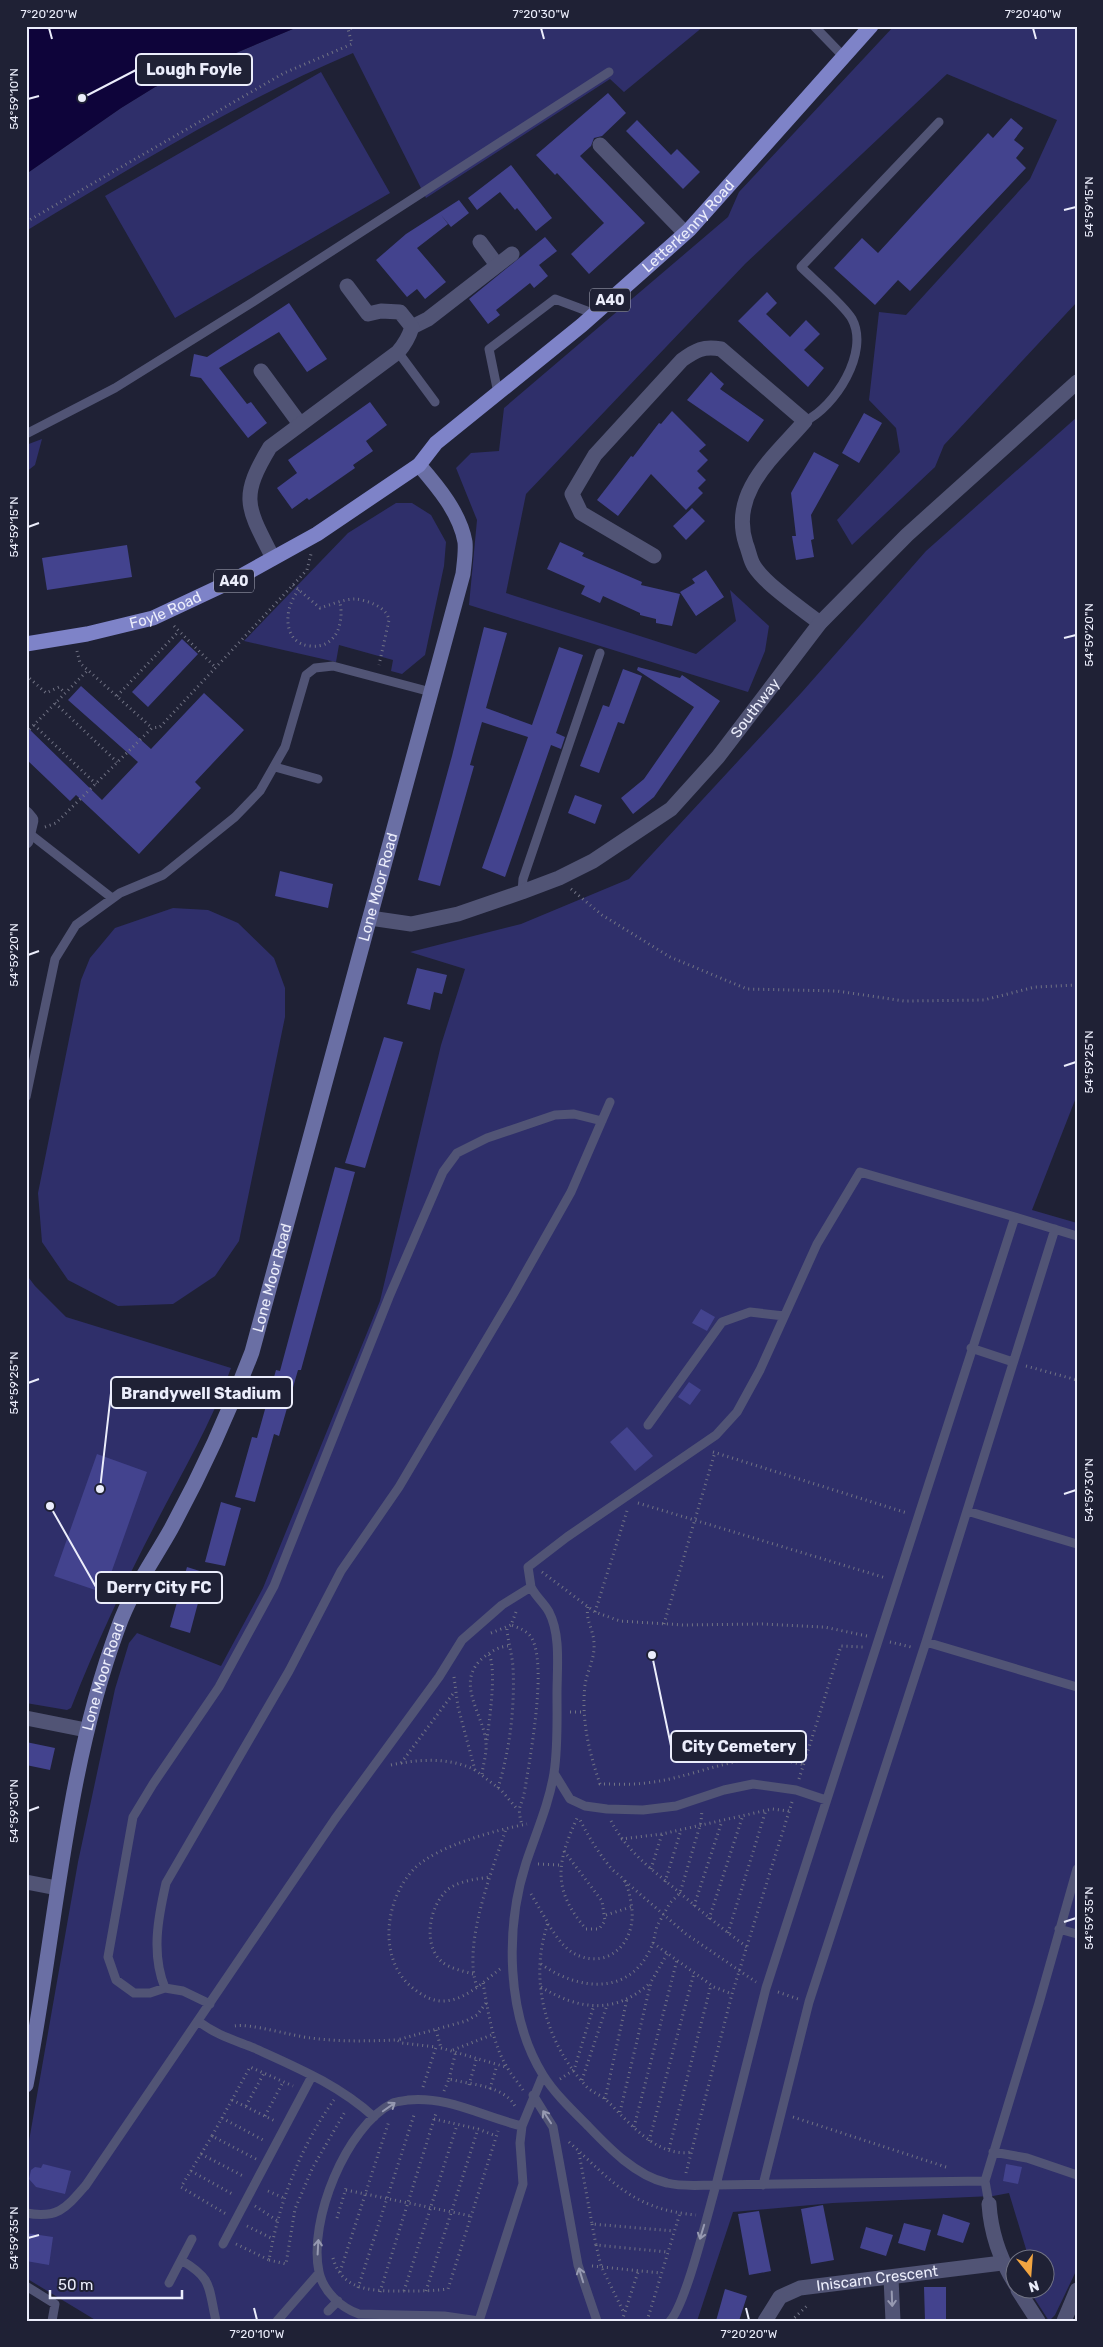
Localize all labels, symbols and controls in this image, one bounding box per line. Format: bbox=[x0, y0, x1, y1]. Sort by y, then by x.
text: 7°20'20"W bbox=[21, 7, 78, 21]
text: 7°20'30"W bbox=[512, 7, 570, 21]
text: 7°20'40"W bbox=[1005, 7, 1062, 21]
callout: Lough Foyle bbox=[136, 54, 252, 85]
text: Lough Foyle bbox=[146, 60, 242, 79]
text: 54°59'10"N bbox=[7, 68, 21, 130]
street label: Letterkenny Road bbox=[638, 176, 738, 276]
text: 54°59'15"N bbox=[1082, 176, 1096, 238]
road number: A40 bbox=[590, 288, 630, 312]
text: 54°59'15"N bbox=[7, 496, 21, 558]
road number: A40 bbox=[214, 570, 254, 592]
street label: Foyle Road bbox=[128, 588, 204, 632]
text: 54°59'20"N bbox=[1082, 603, 1096, 667]
street label: Southway bbox=[727, 675, 784, 741]
street label: Lone Moor Road bbox=[355, 831, 401, 943]
text: 54°59'20"N bbox=[7, 923, 21, 987]
text: 54°59'25"N bbox=[1082, 1030, 1096, 1094]
street label: Lone Moor Road bbox=[249, 1222, 295, 1334]
text: 54°59'25"N bbox=[7, 1351, 21, 1415]
callout: Brandywell Stadium bbox=[111, 1377, 292, 1408]
text: Brandywell Stadium bbox=[121, 1384, 281, 1403]
text: 54°59'30"N bbox=[1082, 1458, 1096, 1522]
callout: Derry City FC bbox=[96, 1572, 222, 1603]
text: Derry City FC bbox=[107, 1578, 211, 1597]
street label: Lone Moor Road bbox=[79, 1620, 128, 1732]
callout: City Cemetery bbox=[671, 1731, 806, 1762]
text: City Cemetery bbox=[682, 1737, 797, 1756]
text: 54°59'30"N bbox=[7, 1779, 21, 1843]
text: 54°59'35"N bbox=[1082, 1886, 1096, 1950]
one-way arrow bbox=[381, 2102, 395, 2112]
one-way arrow bbox=[541, 2110, 551, 2124]
text: 54°59'35"N bbox=[7, 2206, 21, 2270]
one-way arrow bbox=[696, 2223, 706, 2239]
one-way arrow bbox=[314, 2239, 323, 2255]
north arrow bbox=[1006, 2250, 1056, 2300]
street label: Iniscarn Crescent bbox=[815, 2262, 939, 2295]
scale bar bbox=[50, 2267, 182, 2299]
one-way arrow bbox=[576, 2267, 586, 2283]
text: 50 m bbox=[58, 2276, 93, 2294]
text: N bbox=[1026, 2276, 1041, 2296]
one-way arrow bbox=[888, 2291, 897, 2307]
text: 7°20'10"W bbox=[230, 2327, 285, 2341]
text: 7°20'20"W bbox=[721, 2327, 778, 2341]

